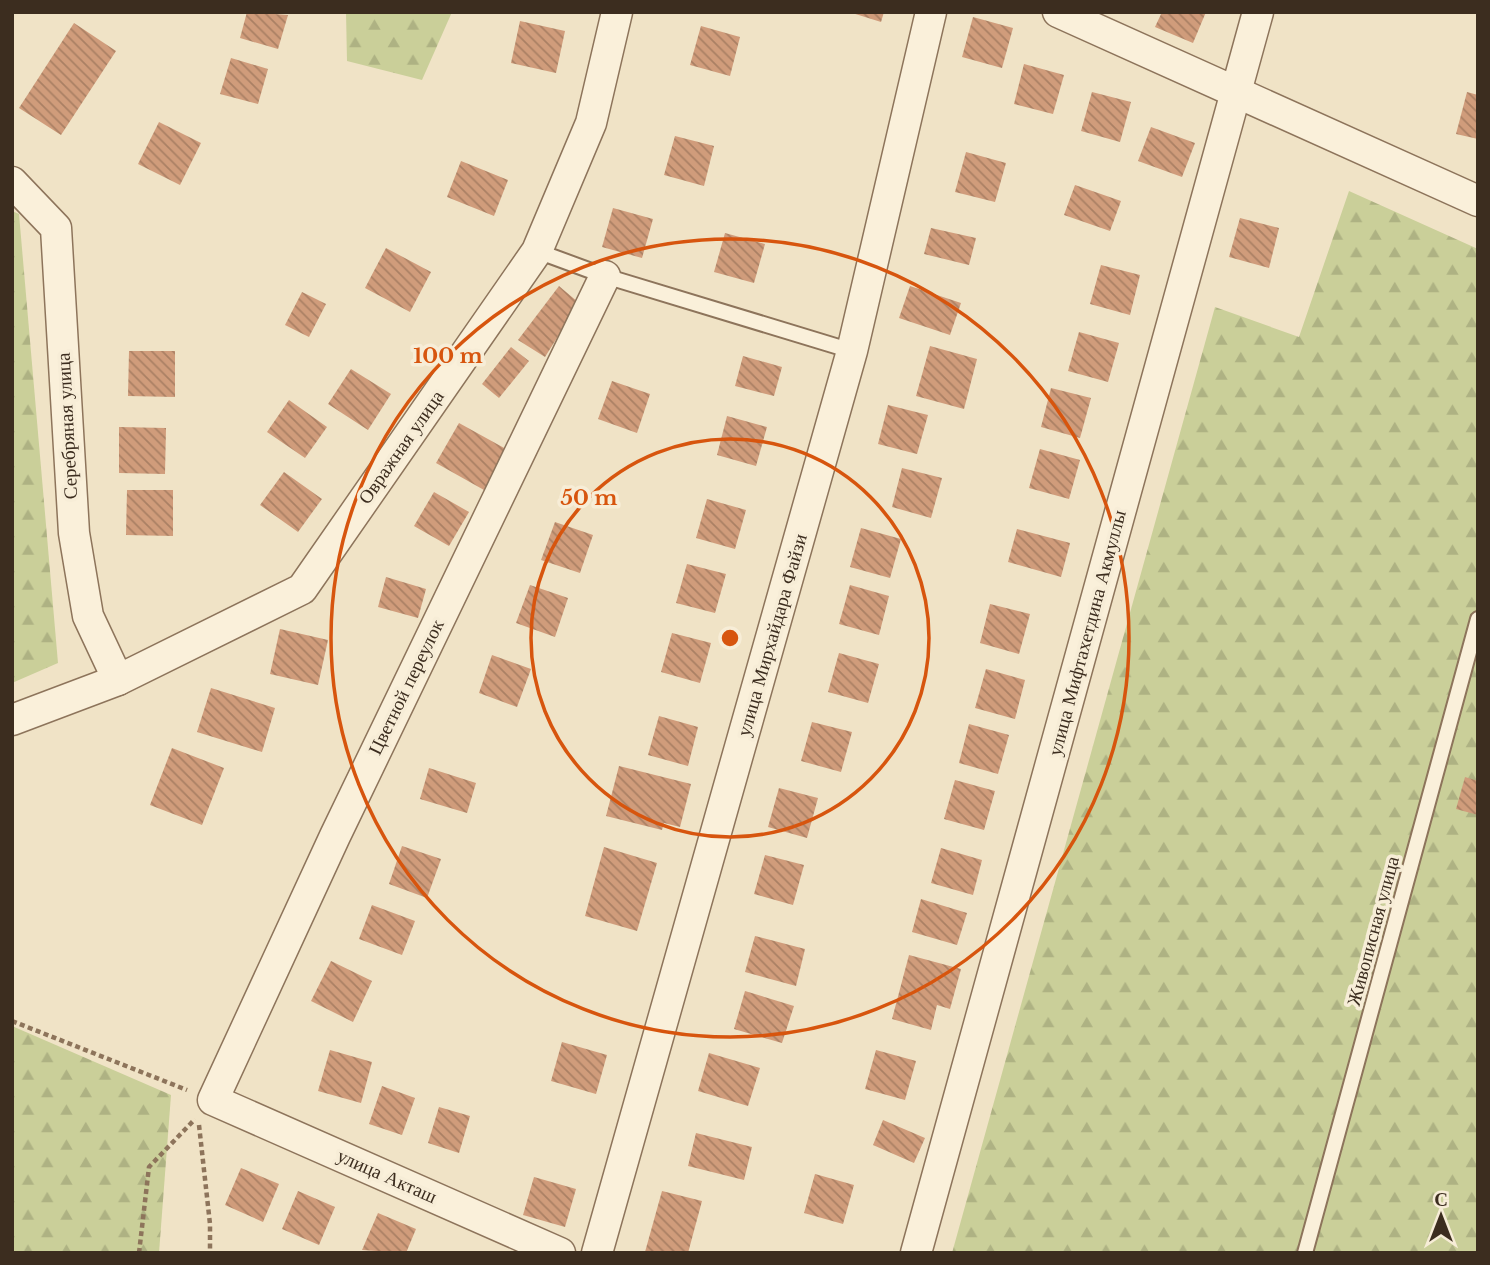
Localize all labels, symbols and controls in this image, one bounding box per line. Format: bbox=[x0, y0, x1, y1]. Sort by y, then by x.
text: 100 m bbox=[413, 343, 483, 369]
street label: Серебряная улица bbox=[52, 351, 82, 500]
street label: Овражная улица bbox=[353, 385, 449, 508]
text: 50 m bbox=[560, 485, 618, 511]
street label: улица Мифтахетдина Акмуллы bbox=[1043, 507, 1131, 758]
street label: улица Мирхайдара Файзи bbox=[732, 531, 812, 739]
street label: Цветной переулок bbox=[363, 615, 449, 758]
centre of rings bbox=[718, 626, 742, 650]
street label: Живописная улица bbox=[1342, 853, 1404, 1008]
street label: улица Акташ bbox=[334, 1144, 441, 1208]
north arrow bbox=[1406, 1181, 1476, 1251]
text: С bbox=[1434, 1188, 1448, 1211]

